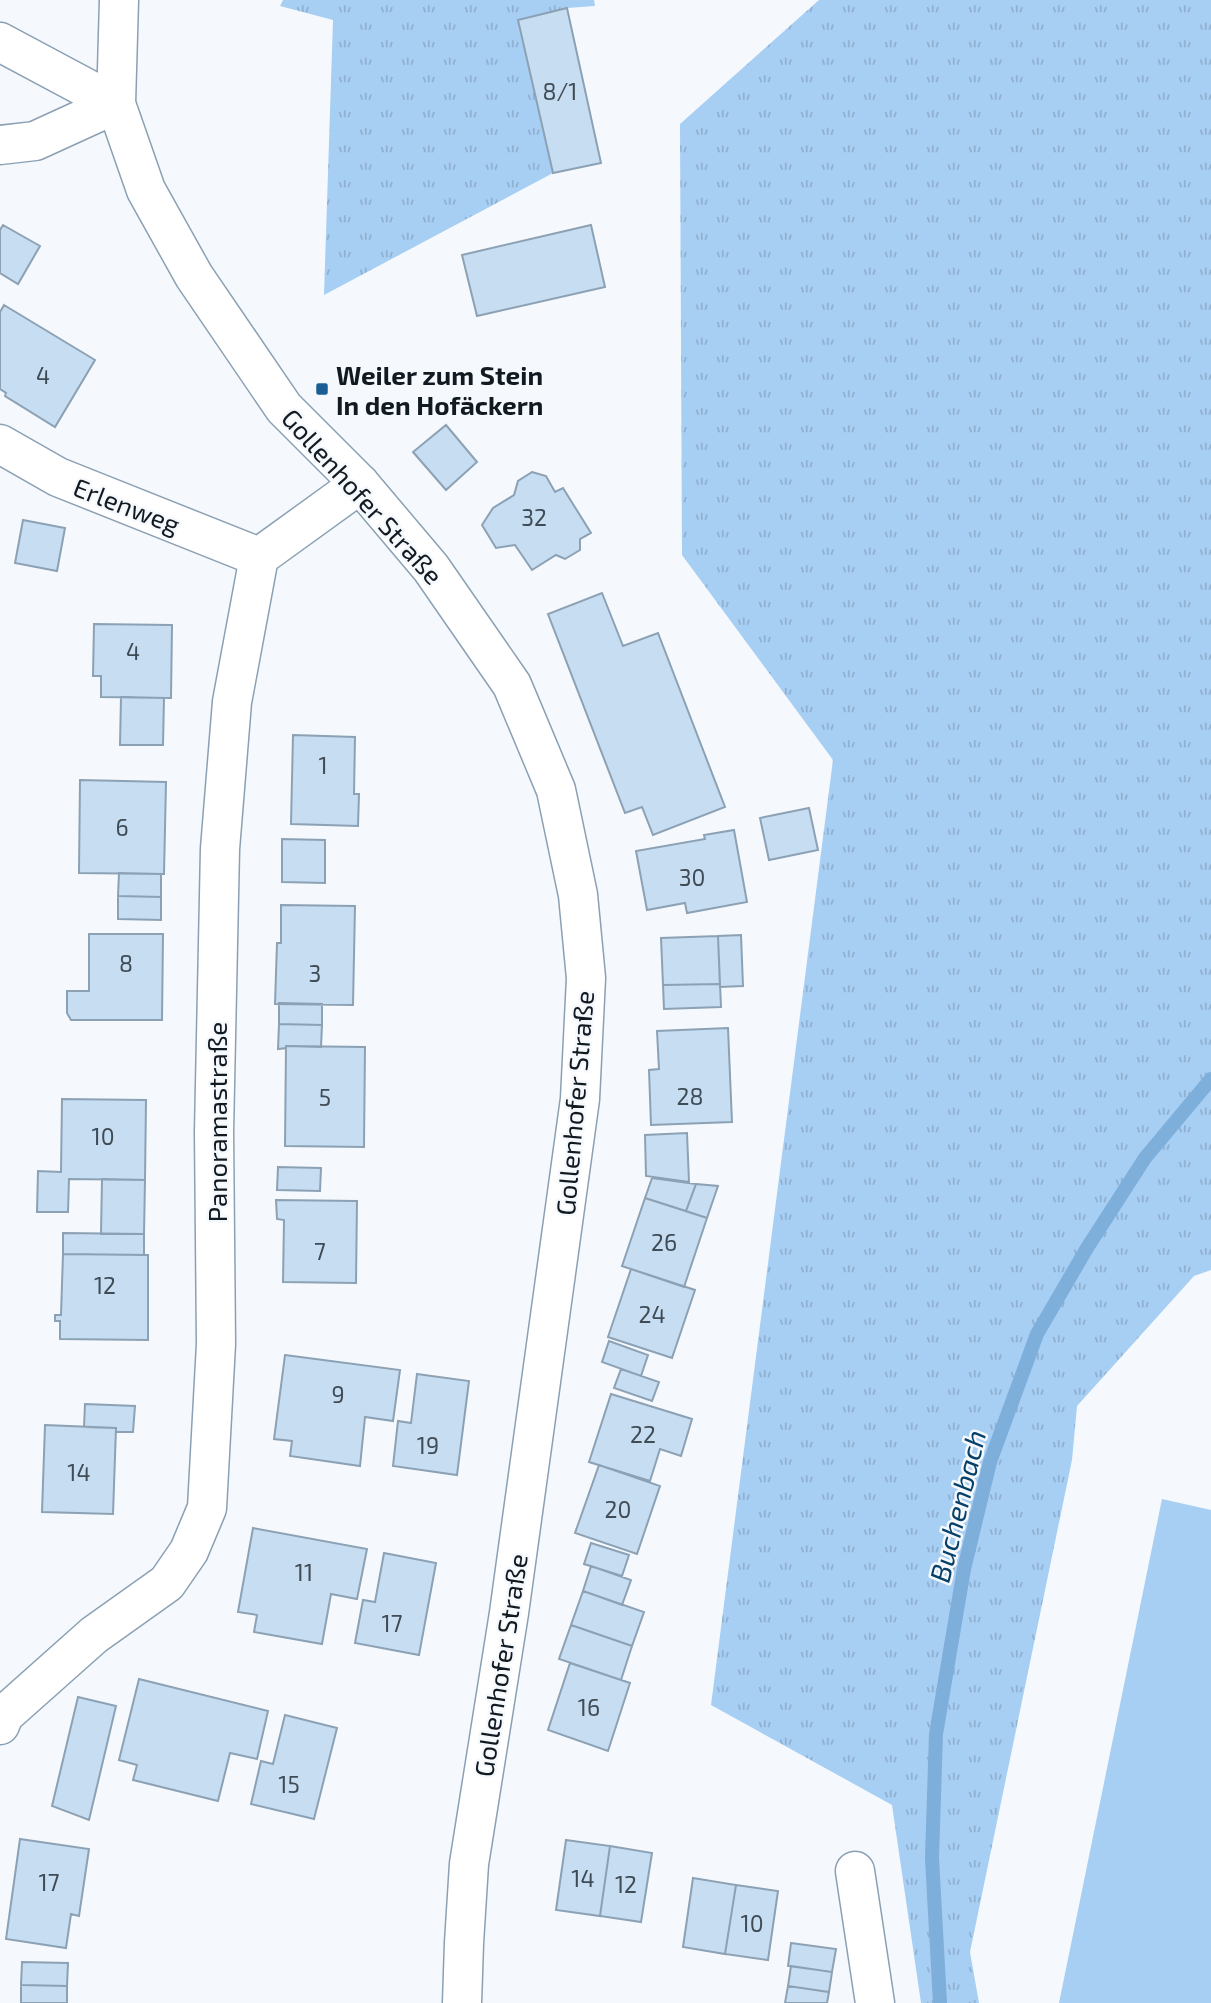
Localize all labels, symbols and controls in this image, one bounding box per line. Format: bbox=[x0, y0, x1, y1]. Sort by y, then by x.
house number: 8/1 bbox=[542, 77, 578, 105]
place label: Weiler zum Stein In den Hofäckern bbox=[336, 359, 543, 420]
house number: 4 bbox=[36, 361, 50, 389]
marker: Weiler zum Stein In den Hofäckern bbox=[314, 381, 330, 397]
street label: Gollenhofer Straße bbox=[276, 402, 450, 590]
street label: Erlenweg bbox=[69, 471, 185, 539]
house number: 32 bbox=[521, 503, 547, 531]
house number: 4 bbox=[126, 637, 140, 665]
house number: 1 bbox=[318, 751, 328, 779]
house number: 6 bbox=[115, 813, 129, 841]
house number: 30 bbox=[679, 863, 705, 891]
house number: 8 bbox=[119, 949, 133, 977]
house number: 3 bbox=[309, 959, 321, 987]
street label: Gollenhofer Straße bbox=[549, 989, 599, 1217]
street label: Panoramastraße bbox=[201, 1022, 232, 1222]
house number: 28 bbox=[677, 1082, 703, 1110]
house number: 5 bbox=[319, 1083, 331, 1111]
house number: 10 bbox=[91, 1122, 115, 1150]
house number: 26 bbox=[651, 1228, 677, 1256]
house number: 7 bbox=[314, 1237, 326, 1265]
house number: 12 bbox=[94, 1271, 116, 1299]
house number: 24 bbox=[638, 1300, 666, 1328]
house number: 9 bbox=[331, 1380, 345, 1408]
house number: 22 bbox=[630, 1420, 656, 1448]
water label: Buchenbach bbox=[922, 1426, 992, 1586]
house number: 19 bbox=[417, 1431, 439, 1459]
house number: 14 bbox=[67, 1458, 91, 1486]
house number: 20 bbox=[605, 1495, 631, 1523]
street label: Gollenhofer Straße bbox=[467, 1551, 533, 1779]
house number: 11 bbox=[295, 1558, 313, 1586]
house number: 17 bbox=[382, 1609, 403, 1637]
house number: 16 bbox=[578, 1693, 600, 1721]
house number: 15 bbox=[278, 1770, 300, 1798]
house number: 14 bbox=[571, 1864, 595, 1892]
house number: 17 bbox=[39, 1868, 60, 1896]
house number: 12 bbox=[615, 1870, 637, 1898]
house number: 10 bbox=[740, 1909, 764, 1937]

